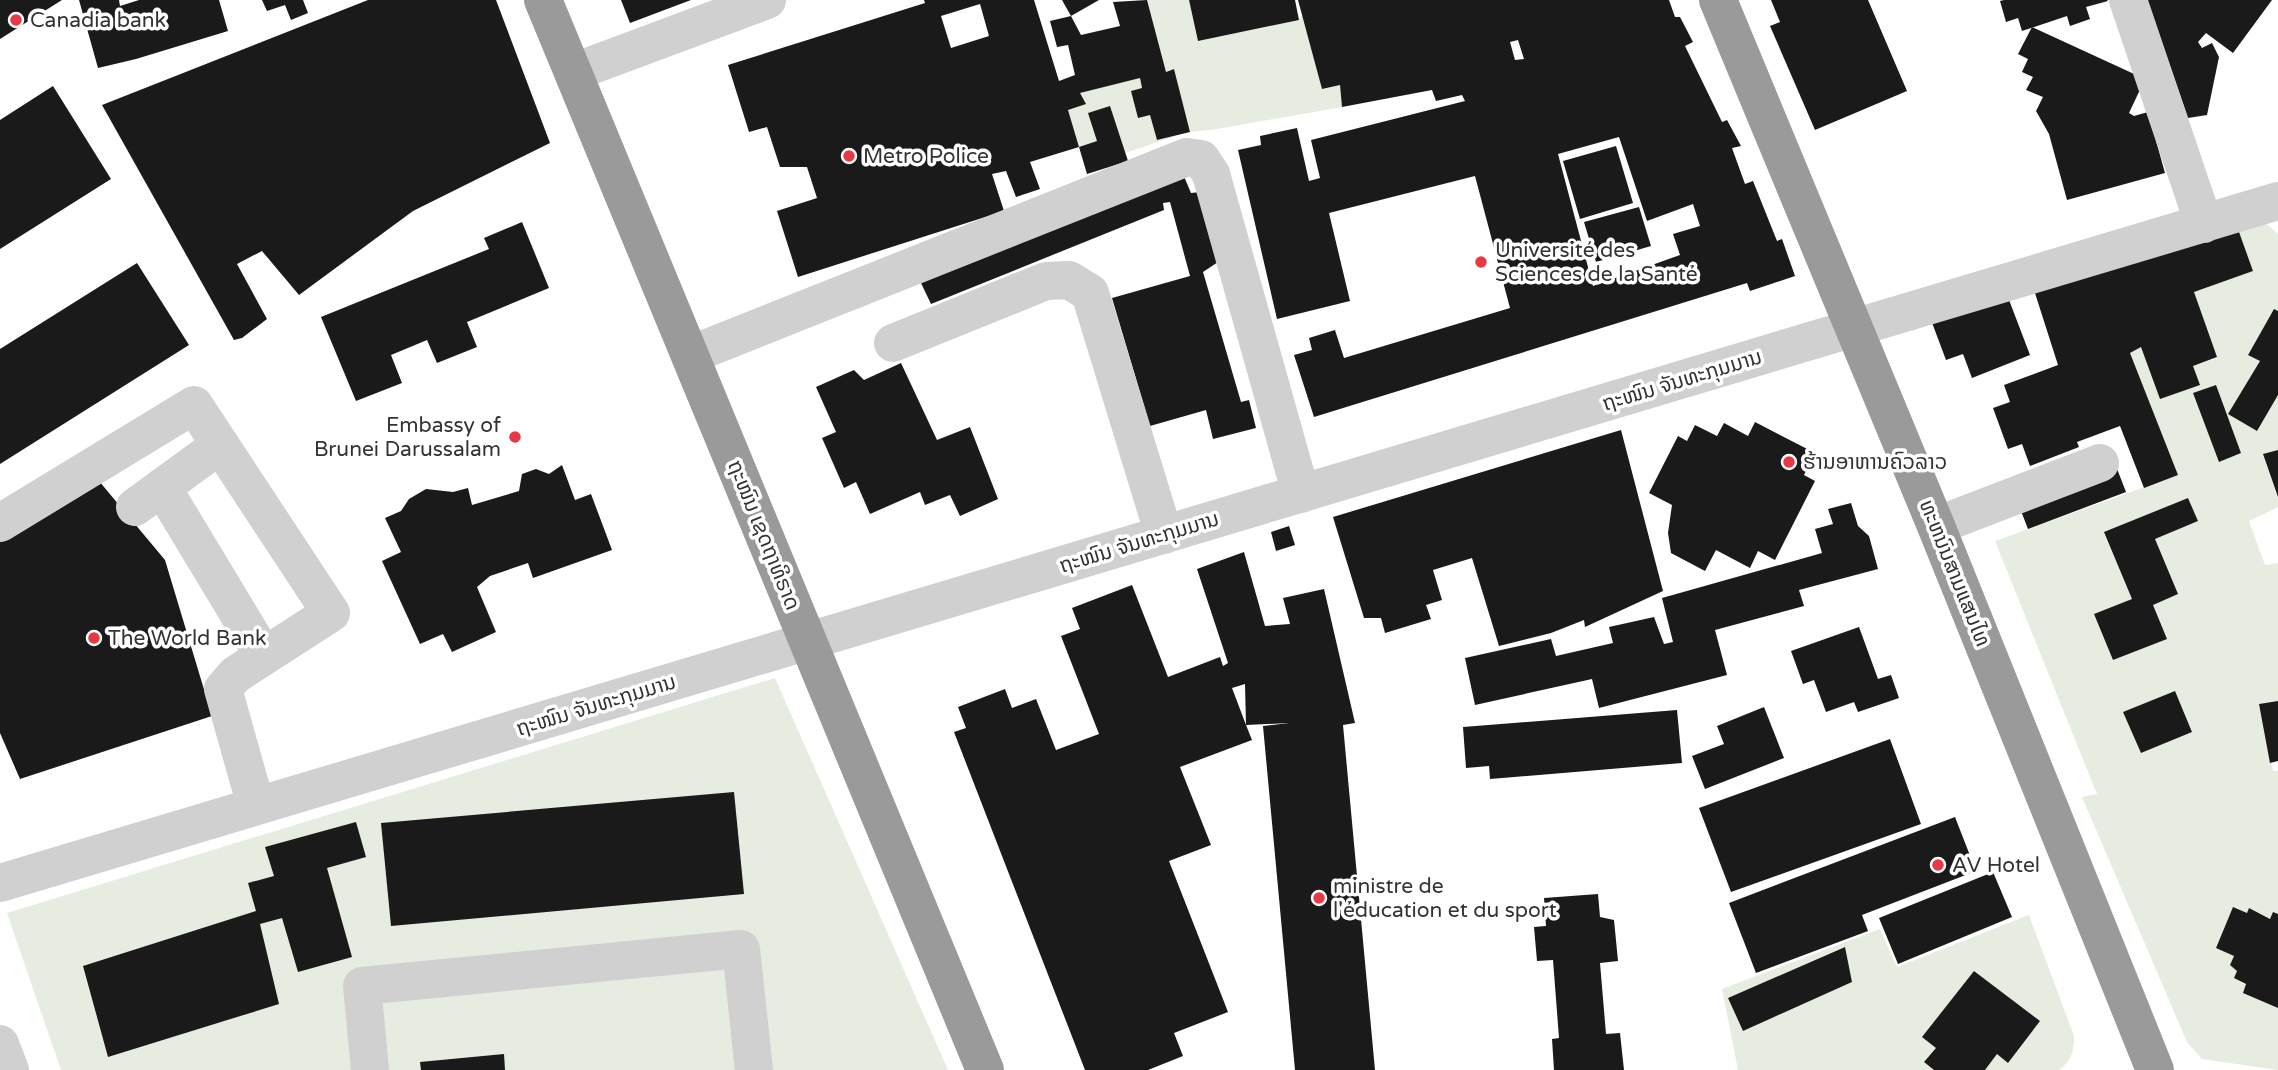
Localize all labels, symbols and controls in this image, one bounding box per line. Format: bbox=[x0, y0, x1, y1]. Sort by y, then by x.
place label: Canadia bank bbox=[30, 8, 166, 33]
marker: Canadia bank bbox=[8, 12, 24, 28]
place label: Metro Police bbox=[863, 144, 989, 169]
marker: Metro Police bbox=[841, 148, 857, 164]
place label: Université des Sciences de la Santé bbox=[1495, 238, 1698, 287]
marker: Université des Sciences de la Santé bbox=[1473, 254, 1489, 270]
street label: ຖະໜົນ ຈັນທະກຸມມານ bbox=[1599, 344, 1765, 418]
place label: Embassy of Brunei Darussalam bbox=[314, 413, 501, 462]
marker: Embassy of Brunei Darussalam bbox=[507, 429, 523, 445]
place label: ຮ້ານອາຫານຄົວລາວ bbox=[1803, 450, 1947, 475]
marker: ຮ້ານອາຫານຄົວລາວ bbox=[1781, 454, 1797, 470]
street label: ຖະໜົນ ເຊດຖາທິຣາດ bbox=[722, 456, 805, 614]
street label: ທະຫນົນສາມແສນໄທ bbox=[1914, 496, 1995, 650]
street label: ຖະໜົນ ຈັນທະກຸມມານ bbox=[1056, 506, 1222, 580]
place label: The World Bank bbox=[108, 626, 266, 651]
marker: The World Bank bbox=[86, 630, 102, 646]
street label: ຖະໜົນ ຈັນທະກຸມມານ bbox=[513, 669, 679, 743]
place label: AV Hotel bbox=[1952, 853, 2040, 878]
marker: AV Hotel bbox=[1930, 857, 1946, 873]
place label: ministre de l'éducation et du sport bbox=[1333, 874, 1557, 923]
marker: ministre de l'éducation et du sport bbox=[1311, 890, 1327, 906]

